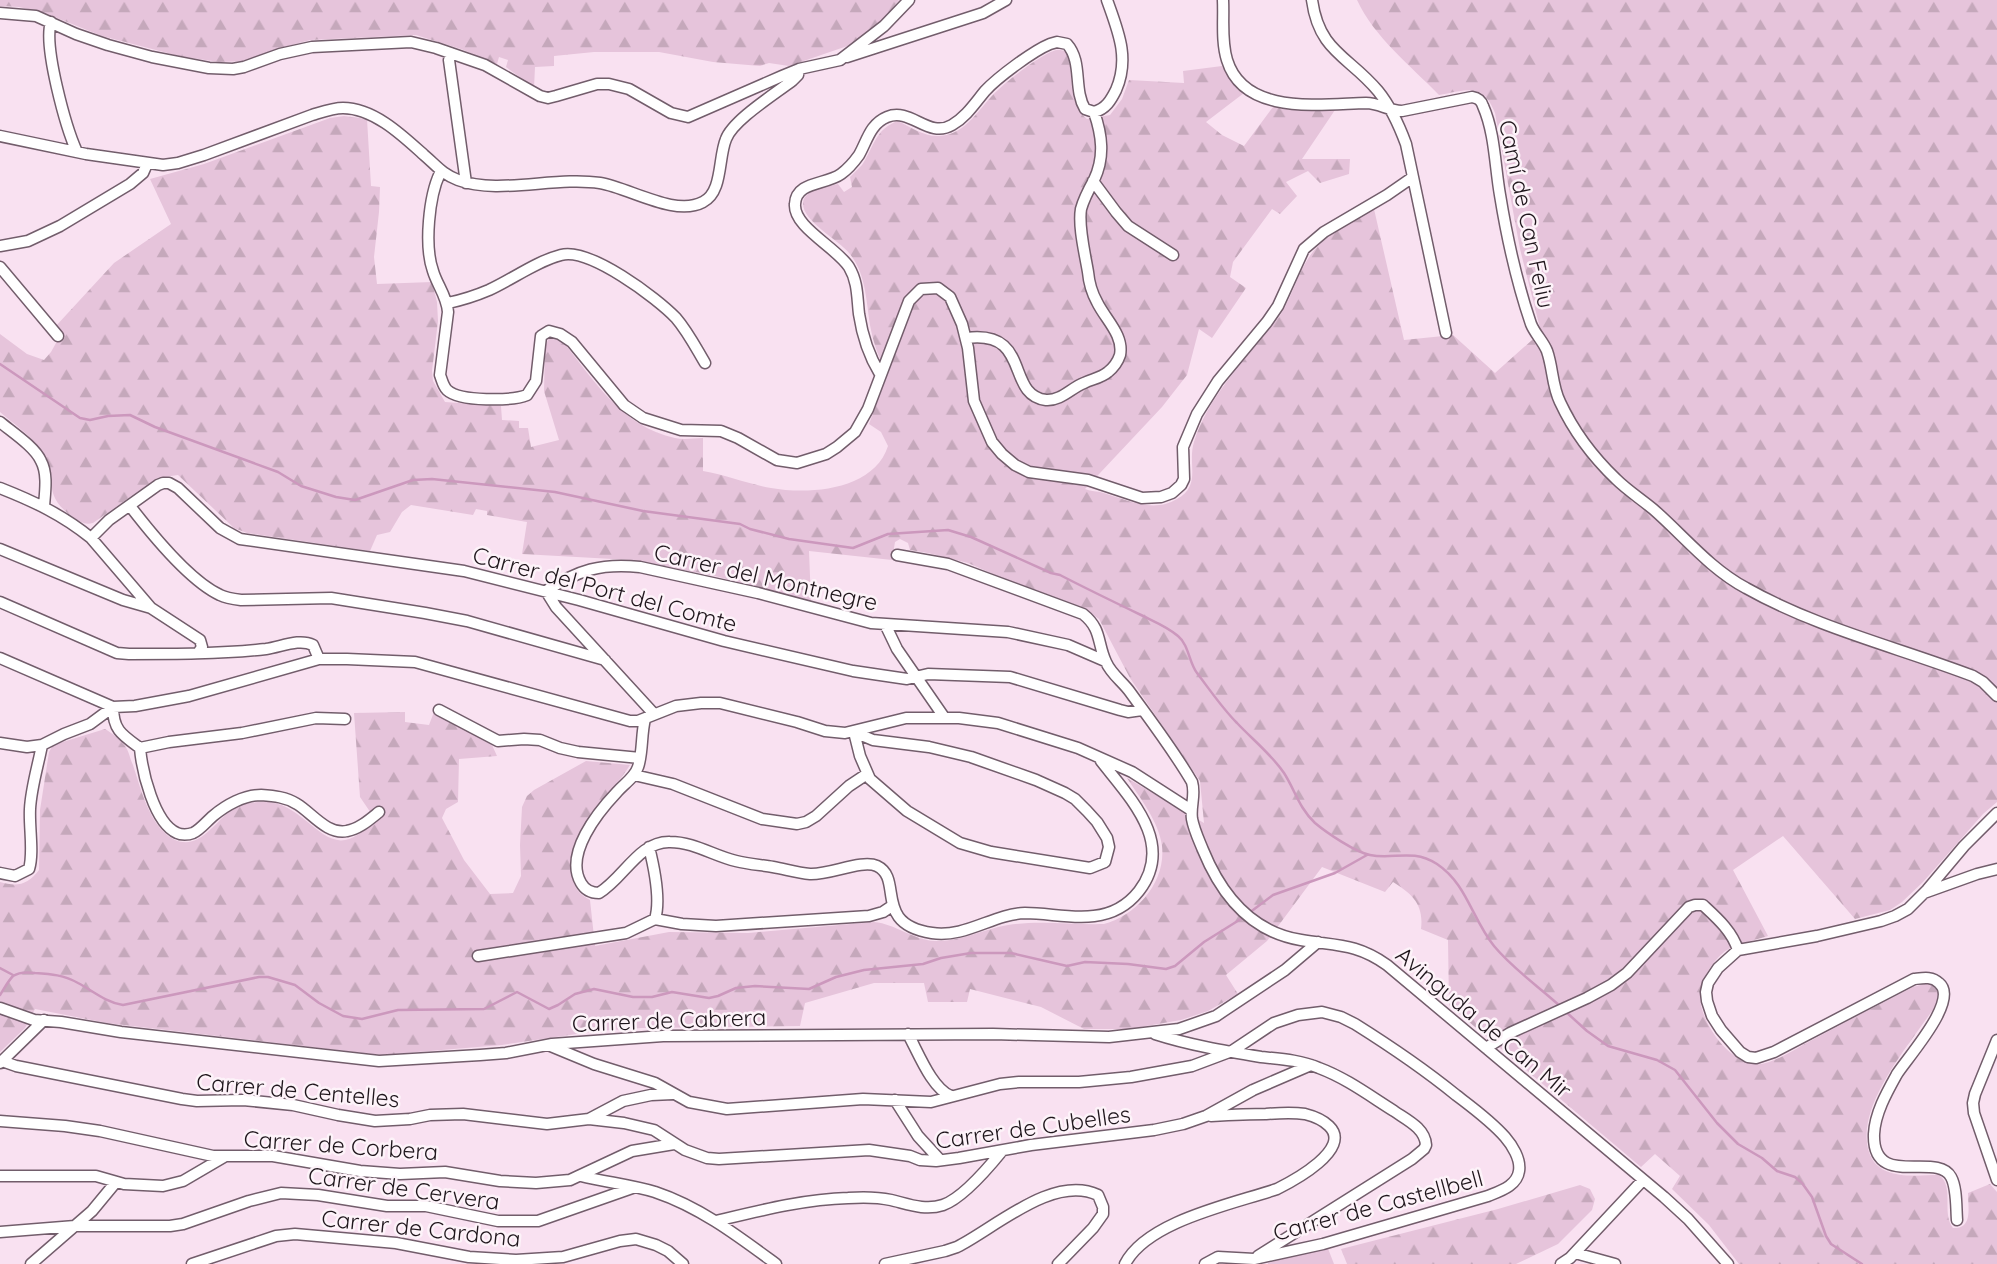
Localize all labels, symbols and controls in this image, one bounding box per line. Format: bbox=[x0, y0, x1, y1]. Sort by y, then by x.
street label: Camí de Can Feliu bbox=[1493, 117, 1561, 311]
street label: Carrer del Montnegre bbox=[651, 537, 881, 617]
street label: Carrer del Port del Comte bbox=[470, 540, 740, 638]
street label: Avinguda de Can Mir bbox=[1390, 940, 1578, 1104]
street label: Carrer de Cabrera bbox=[571, 1002, 767, 1038]
street label: Carrer de Centelles bbox=[195, 1067, 401, 1113]
street label: Carrer de Cubelles bbox=[934, 1099, 1132, 1155]
street label: Carrer de Corbera bbox=[243, 1124, 439, 1166]
street label: Carrer de Cervera bbox=[306, 1160, 502, 1216]
street label: Carrer de Castellbell bbox=[1270, 1163, 1486, 1247]
street label: Carrer de Cardona bbox=[320, 1203, 522, 1253]

